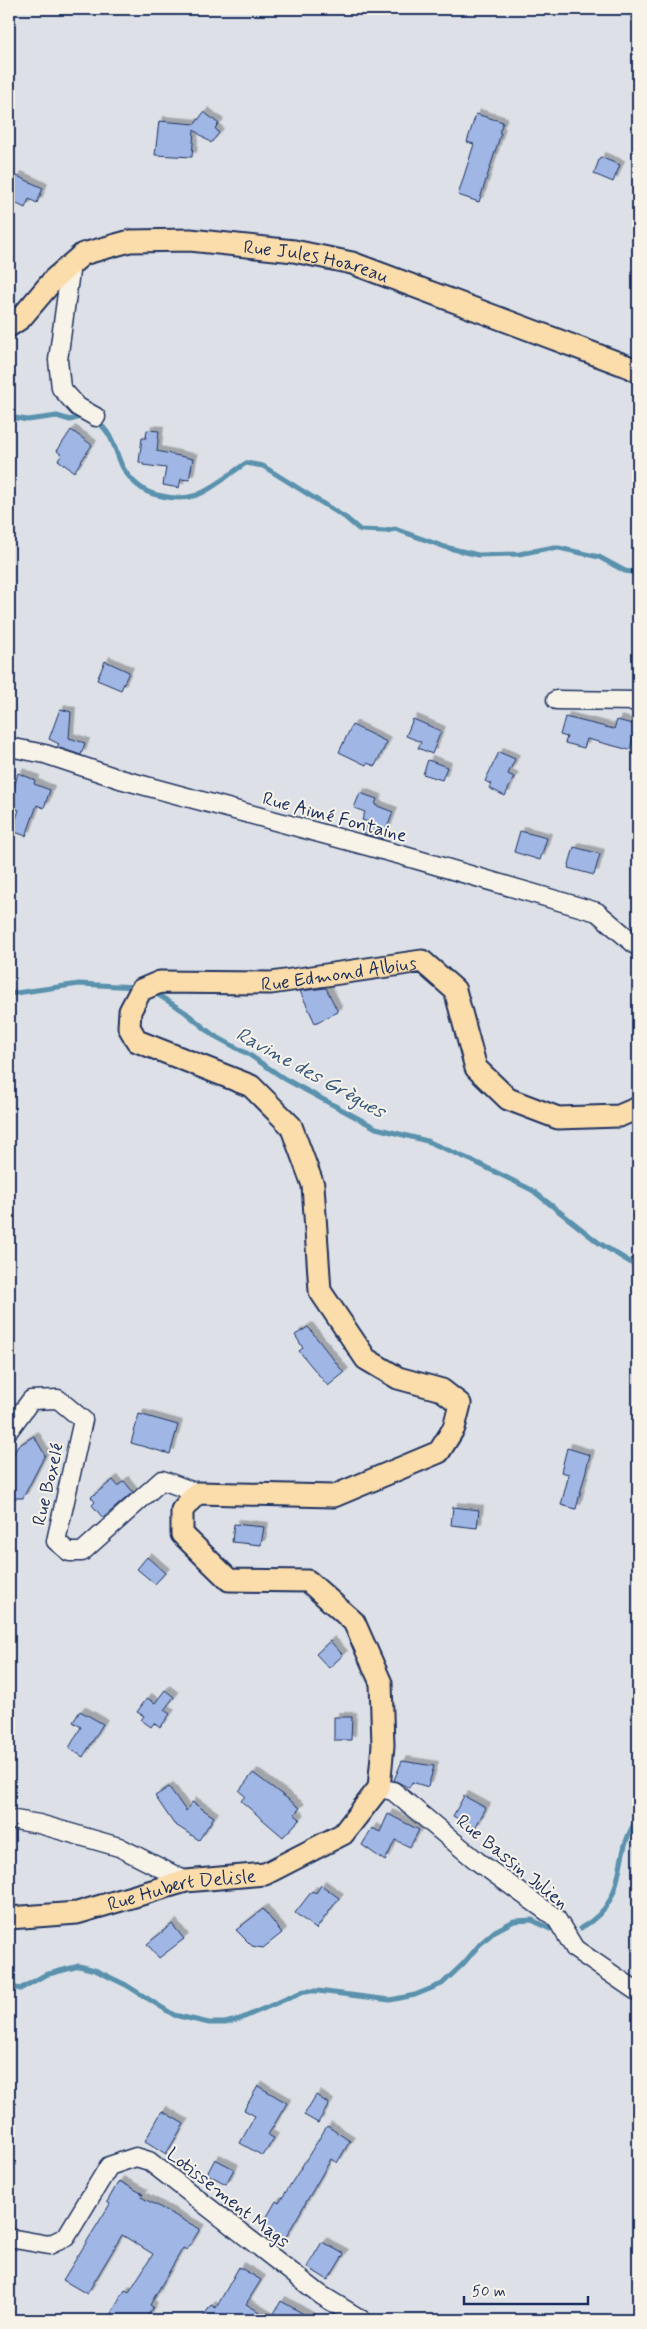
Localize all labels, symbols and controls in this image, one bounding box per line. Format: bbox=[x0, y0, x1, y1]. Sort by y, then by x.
street label: Rue Jules Hoareau bbox=[242, 235, 392, 290]
street label: Rue Aimé Fontaine bbox=[260, 786, 410, 849]
street label: Rue Edmond Albius bbox=[261, 951, 419, 997]
water label: Ravine des Grègues bbox=[231, 1021, 392, 1127]
street label: Rue Boxelé bbox=[27, 1441, 70, 1528]
street label: Rue Bassin Julien bbox=[450, 1809, 574, 1915]
street label: Rue Hubert Delisle bbox=[105, 1864, 257, 1917]
street label: Lotissement Mags bbox=[161, 2142, 295, 2255]
scale bar bbox=[464, 2274, 588, 2306]
text: 50 m bbox=[472, 2282, 506, 2302]

